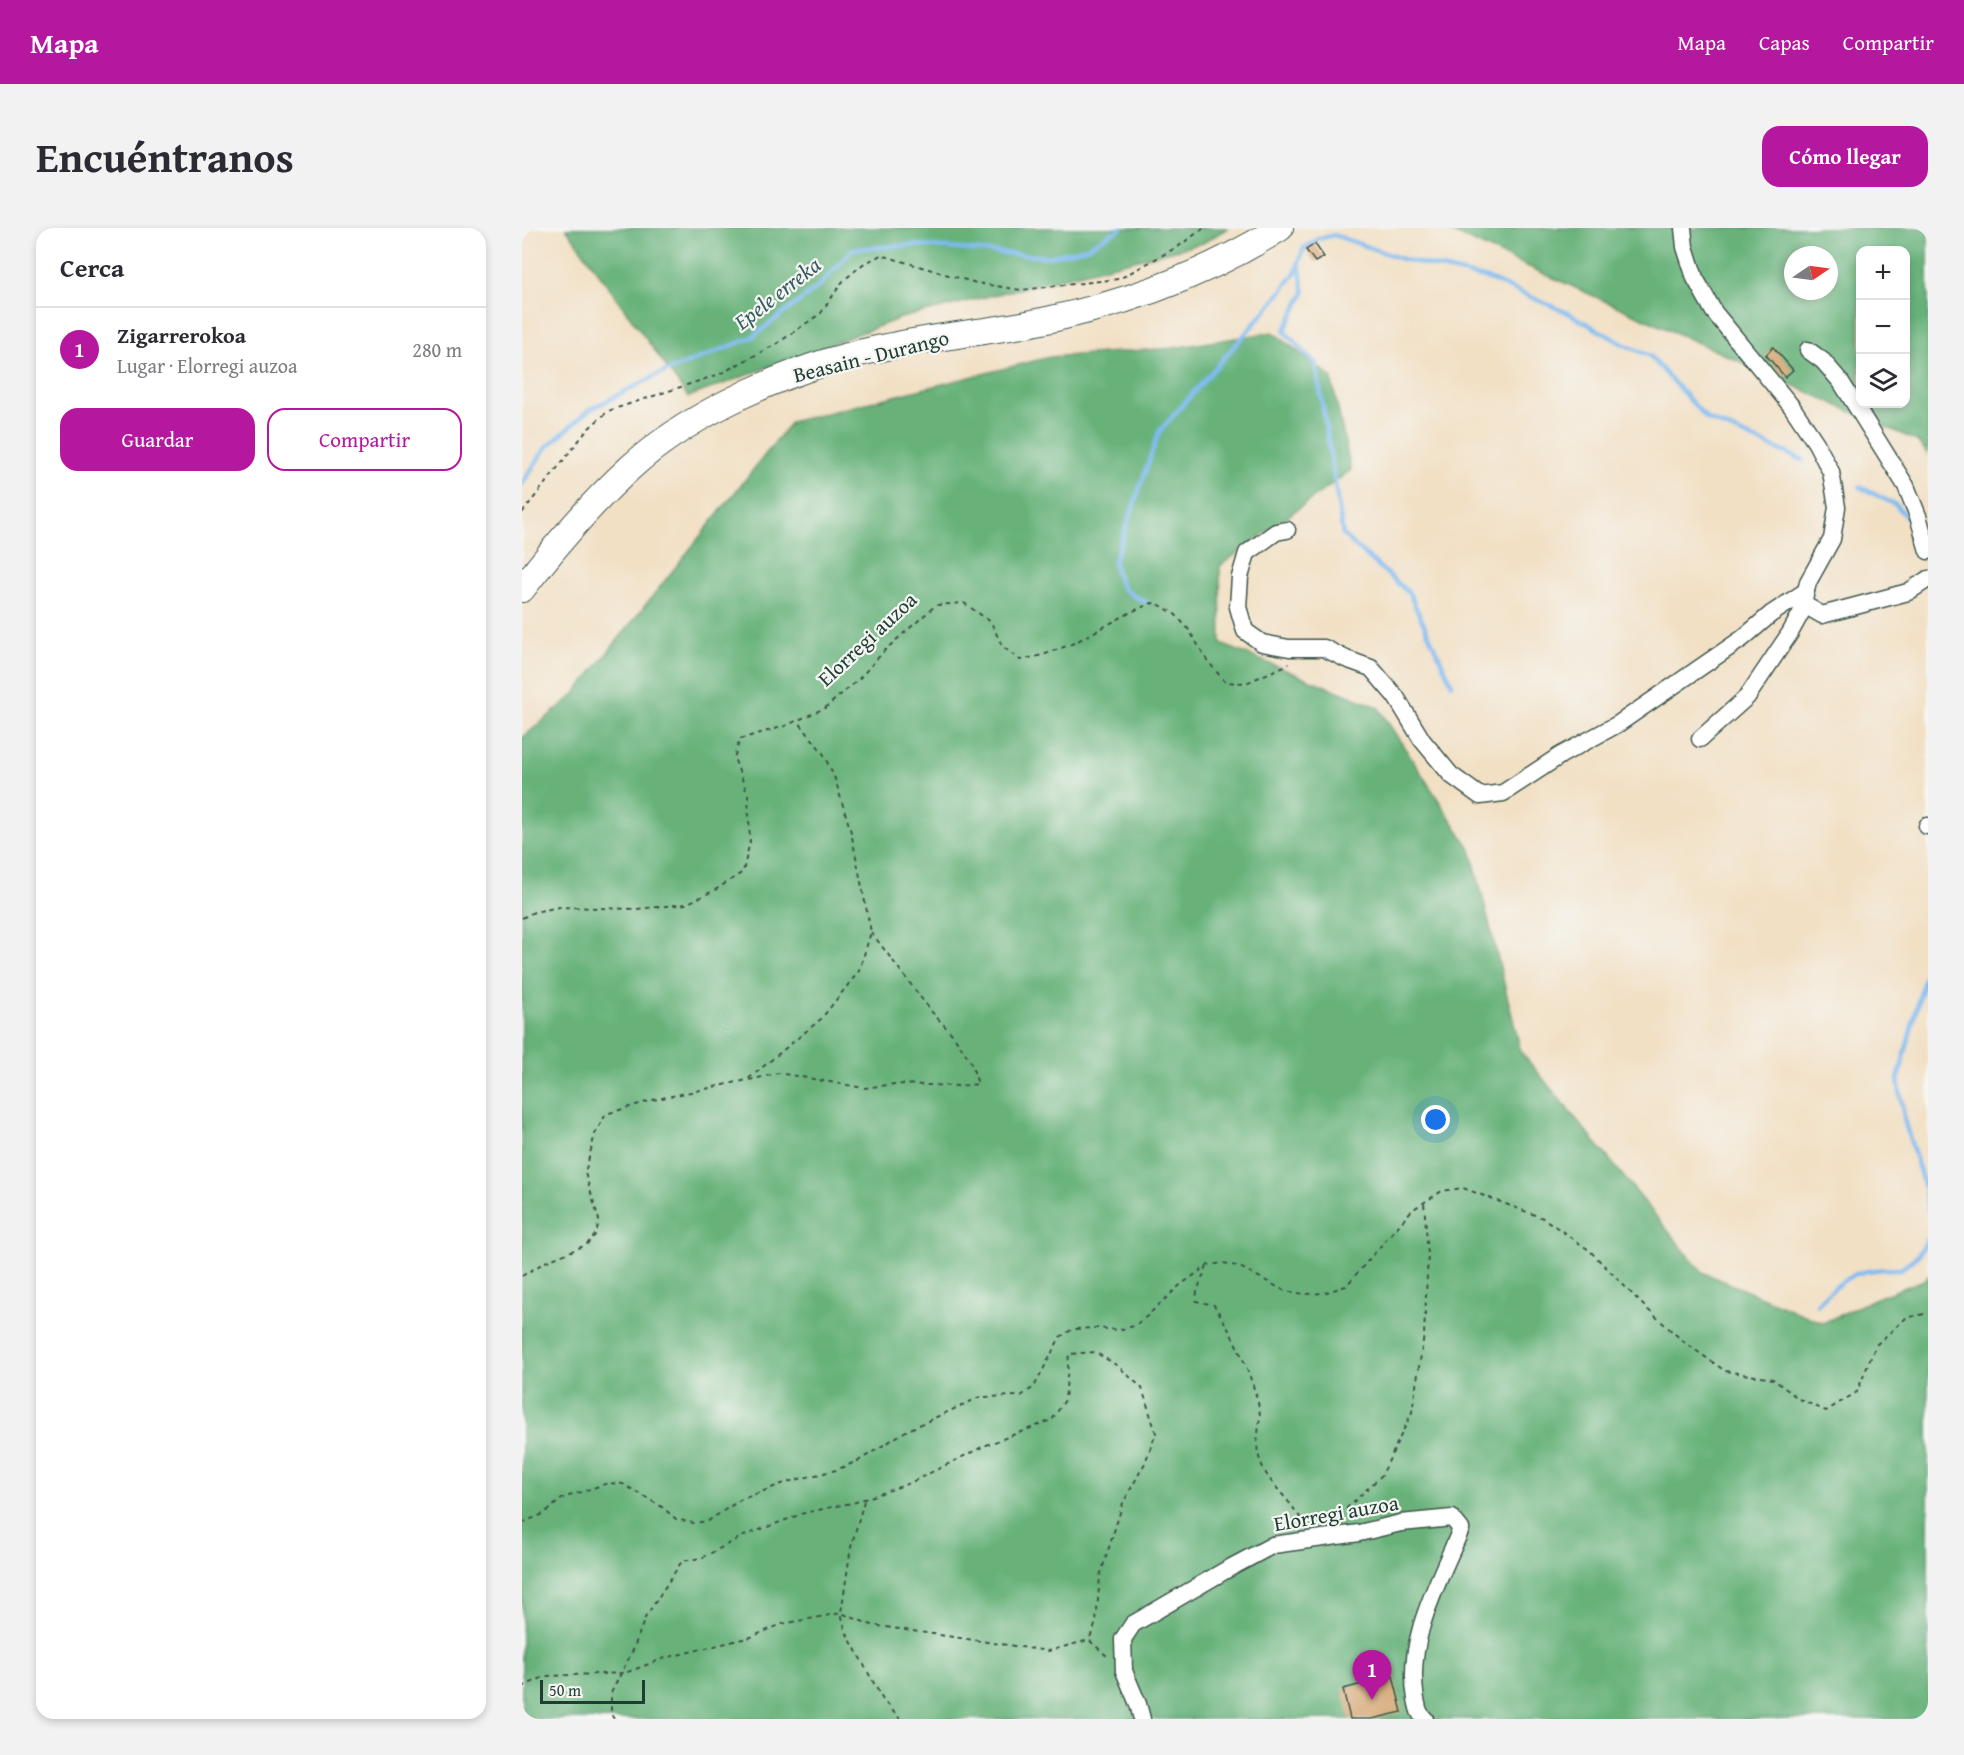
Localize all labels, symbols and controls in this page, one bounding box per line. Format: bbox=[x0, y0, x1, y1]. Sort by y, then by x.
text: Mapa bbox=[30, 22, 99, 63]
text: Mapa bbox=[1677, 27, 1726, 58]
text: Capas bbox=[1759, 27, 1810, 58]
text: Compartir bbox=[1843, 27, 1934, 58]
text: Encuéntranos bbox=[36, 126, 294, 187]
button: Cómo llegar bbox=[1762, 126, 1928, 187]
north arrow bbox=[1784, 246, 1838, 300]
map controls bbox=[1856, 246, 1910, 408]
button: + bbox=[1856, 246, 1910, 300]
text: Cerca bbox=[60, 248, 124, 287]
water label: Epele erreka bbox=[726, 249, 827, 338]
button: − bbox=[1856, 300, 1910, 354]
text: Zigarrerokoa bbox=[117, 319, 246, 351]
street label: Beasain - Durango bbox=[790, 322, 952, 390]
text: 1 bbox=[74, 335, 85, 364]
text: 280 m bbox=[412, 335, 462, 364]
text: Lugar · Elorregi auzoa bbox=[117, 351, 298, 380]
button: layers bbox=[1856, 354, 1910, 408]
button: Guardar bbox=[60, 408, 255, 471]
button: Compartir bbox=[267, 408, 462, 471]
street label: Elorregi auzoa bbox=[810, 585, 924, 693]
your location bbox=[1421, 1105, 1450, 1134]
street label: Elorregi auzoa bbox=[1271, 1487, 1401, 1539]
pin: 1 bbox=[1352, 1650, 1392, 1700]
scale bar bbox=[540, 1677, 645, 1704]
text: 50 m bbox=[549, 1678, 581, 1702]

